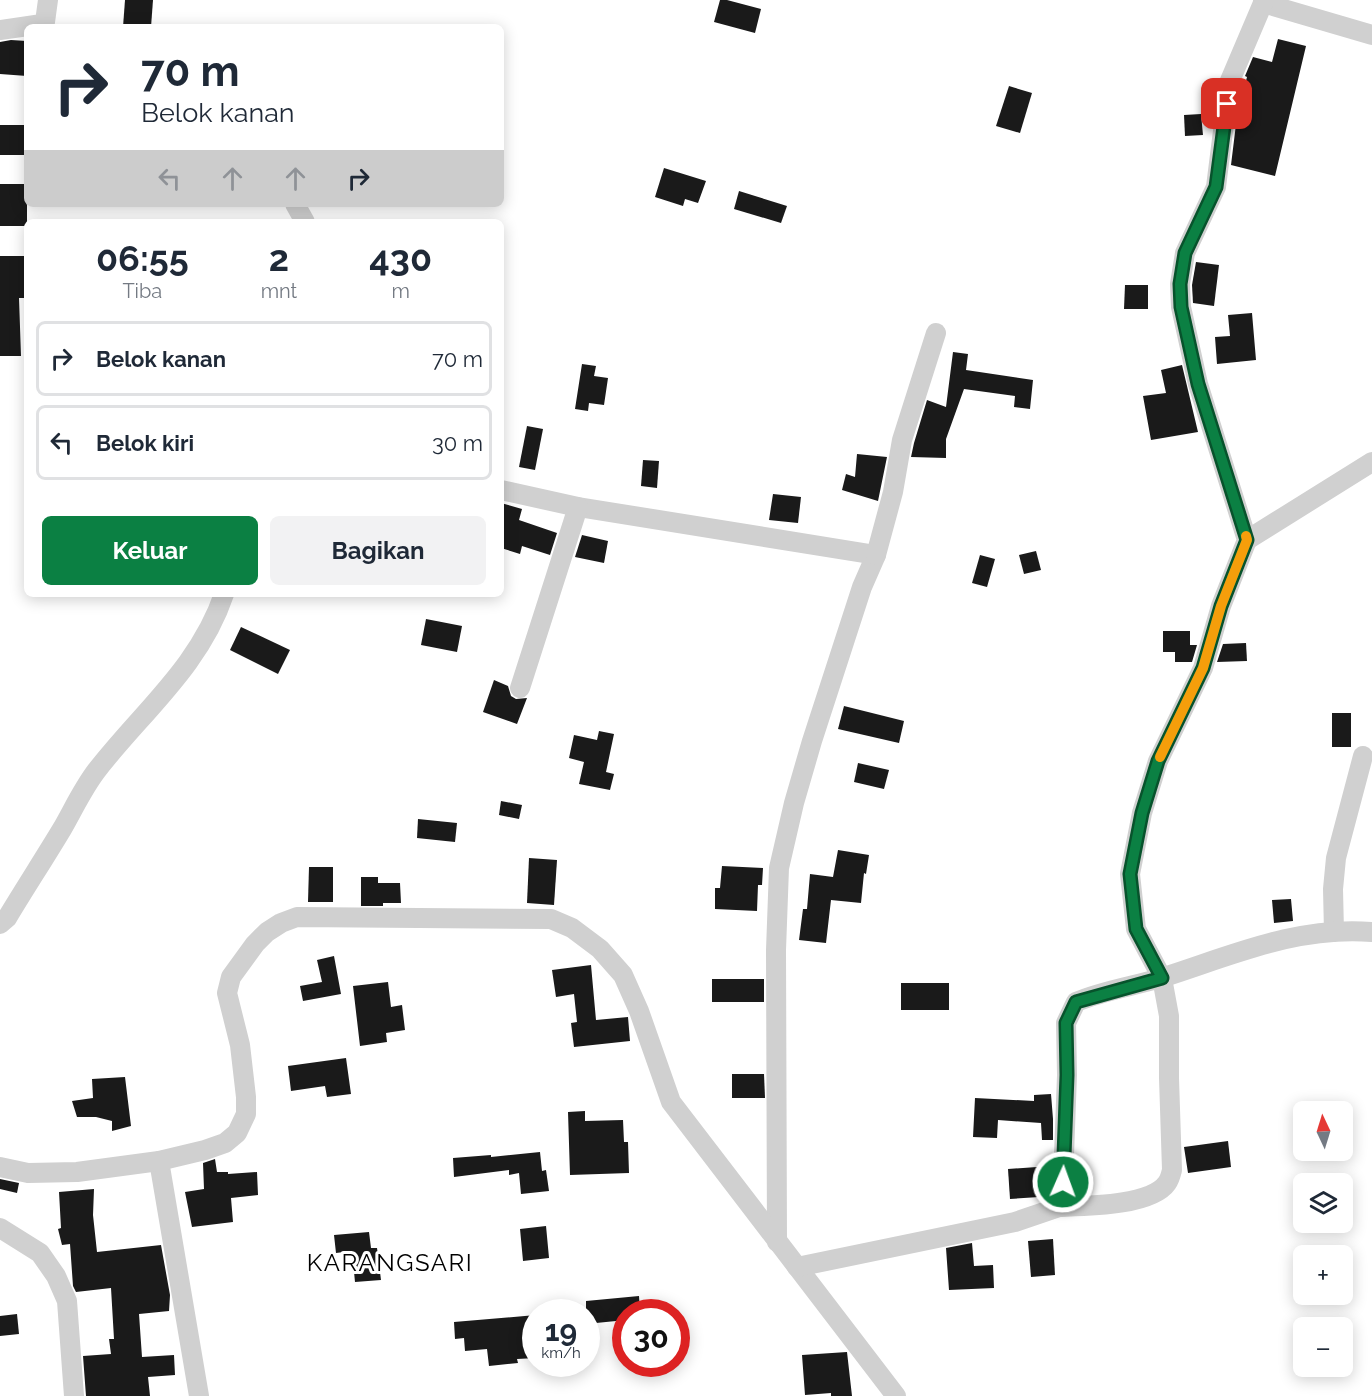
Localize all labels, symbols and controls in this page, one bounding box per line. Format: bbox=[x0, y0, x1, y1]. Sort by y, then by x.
text: 70 m bbox=[141, 47, 240, 96]
icon: right bbox=[42, 48, 120, 126]
pin bbox=[1201, 78, 1252, 129]
icon: arrive bbox=[1210, 87, 1243, 120]
text: Belok kanan bbox=[141, 97, 295, 128]
icon: left bbox=[153, 162, 186, 195]
icon: ahead bbox=[216, 162, 249, 195]
icon: ahead bbox=[279, 162, 312, 195]
icon: right bbox=[342, 162, 375, 195]
text: 06:55 bbox=[96, 237, 189, 279]
text: 2 bbox=[269, 237, 289, 279]
text: 430 bbox=[369, 237, 432, 279]
text: Tiba bbox=[122, 279, 162, 303]
text: mnt bbox=[261, 279, 297, 303]
text: m bbox=[391, 279, 410, 303]
icon: right bbox=[45, 342, 78, 375]
text: Belok kanan bbox=[96, 346, 226, 372]
text: 70 m bbox=[432, 346, 483, 372]
icon: left bbox=[45, 426, 78, 459]
text: Belok kiri bbox=[96, 430, 194, 456]
text: 30 m bbox=[432, 430, 483, 456]
button: Keluar bbox=[42, 516, 258, 585]
button: Bagikan bbox=[270, 516, 486, 585]
north arrow bbox=[1293, 1101, 1353, 1161]
map controls bbox=[1293, 1101, 1353, 1377]
position arrow bbox=[1031, 1150, 1095, 1214]
button: layers bbox=[1293, 1173, 1353, 1233]
button: + bbox=[1293, 1245, 1353, 1305]
district label: KARANGSARI bbox=[307, 1248, 473, 1277]
speed limit sign: 30 bbox=[612, 1299, 690, 1377]
text: 19 bbox=[545, 1313, 577, 1348]
button: − bbox=[1293, 1317, 1353, 1377]
text: km/h bbox=[541, 1344, 581, 1362]

